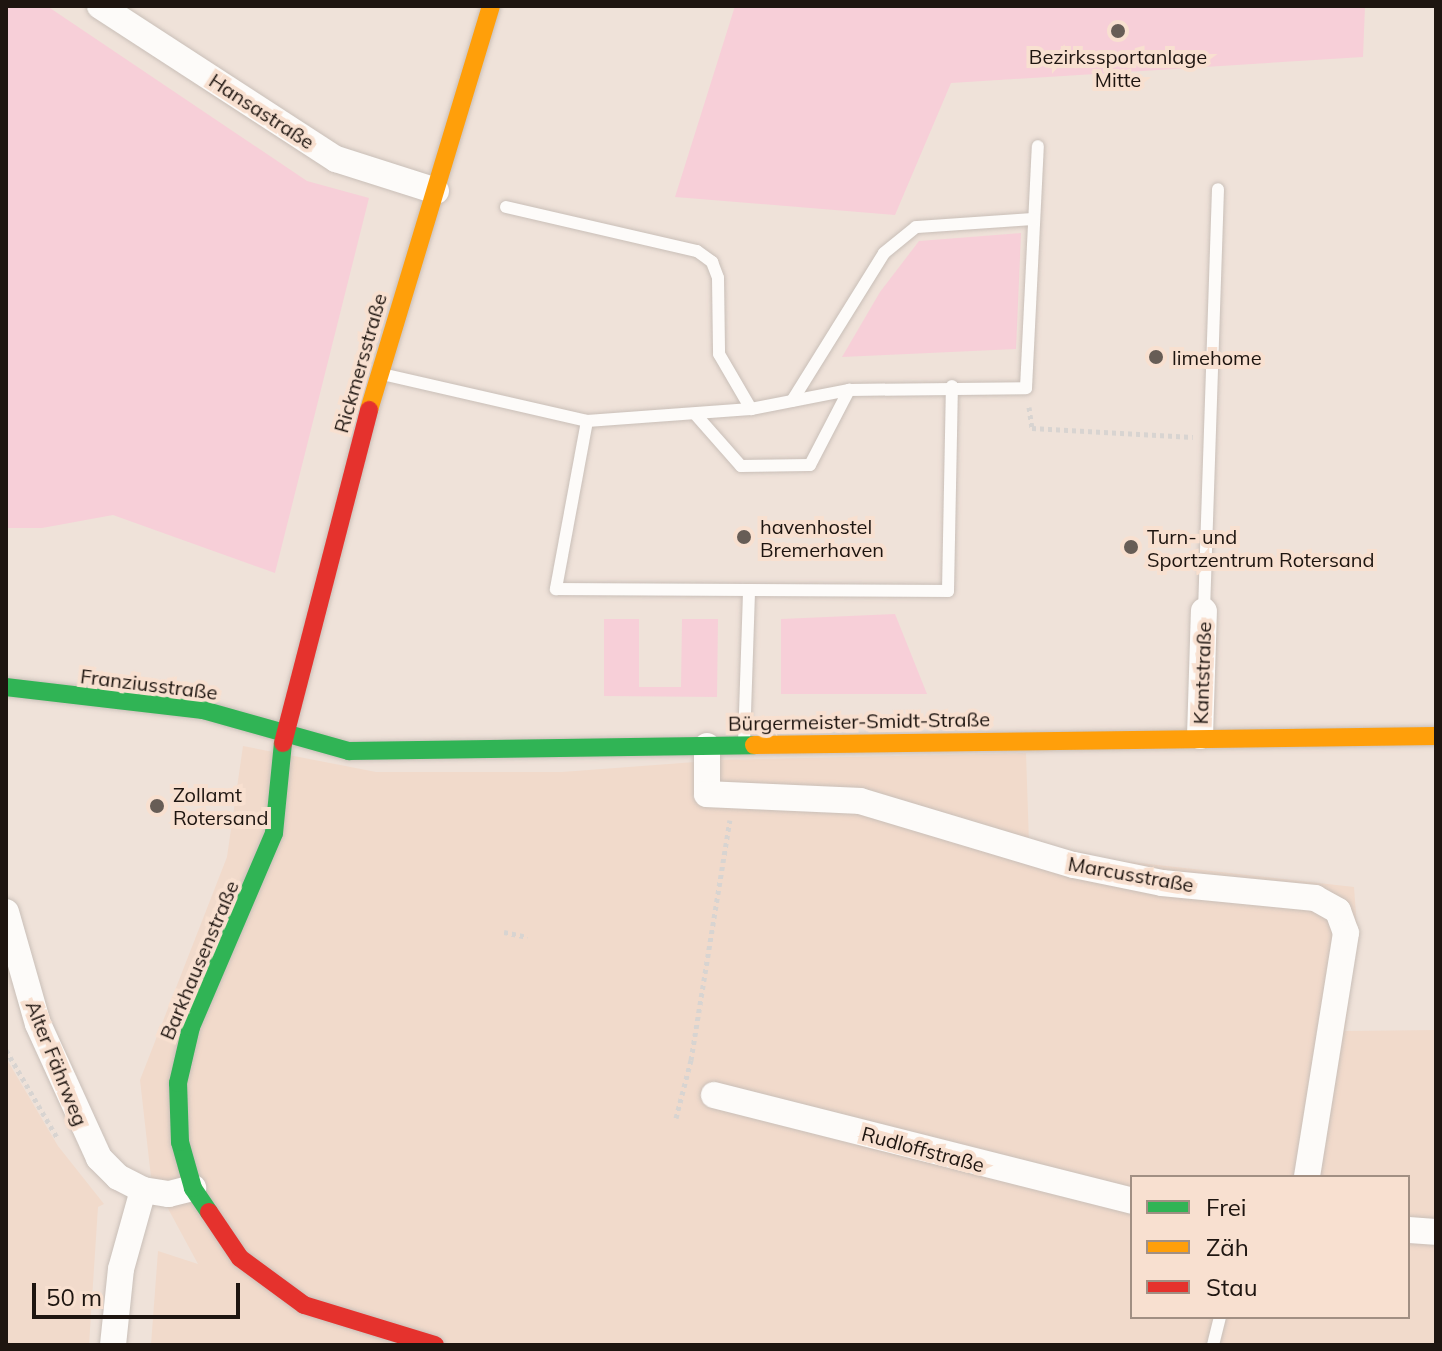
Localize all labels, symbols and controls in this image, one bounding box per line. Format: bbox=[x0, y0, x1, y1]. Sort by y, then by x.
marker: Bezirkssportanlage Mitte bbox=[1109, 22, 1127, 40]
place label: Bezirkssportanlage Mitte bbox=[1029, 44, 1207, 91]
street label: Hansastraße bbox=[205, 68, 319, 154]
street label: Rickmersstraße bbox=[329, 291, 391, 435]
place label: limehome bbox=[1172, 345, 1262, 369]
marker: limehome bbox=[1147, 348, 1165, 366]
place label: havenhostel Bremerhaven bbox=[760, 514, 884, 561]
place label: Turn- und Sportzentrum Rotersand bbox=[1147, 524, 1375, 571]
marker: havenhostel Bremerhaven bbox=[735, 528, 753, 546]
marker: Turn- und Sportzentrum Rotersand bbox=[1122, 538, 1140, 556]
street label: Kantstraße bbox=[1188, 621, 1216, 725]
street label: Franziusstraße bbox=[79, 664, 219, 704]
street label: Bürgermeister-Smidt-Straße bbox=[728, 707, 990, 735]
place label: Zollamt Rotersand bbox=[173, 782, 269, 829]
marker: Zollamt Rotersand bbox=[148, 797, 166, 815]
street label: Marcusstraße bbox=[1066, 851, 1196, 897]
street label: Barkhausenstraße bbox=[155, 877, 243, 1043]
street label: Alter Fährweg bbox=[21, 997, 93, 1129]
street label: Rudloffstraße bbox=[859, 1121, 987, 1177]
legend bbox=[1130, 1175, 1410, 1319]
text: Frei bbox=[1206, 1192, 1247, 1222]
text: Zäh bbox=[1206, 1232, 1249, 1262]
scale bar bbox=[36, 1267, 244, 1317]
text: Stau bbox=[1206, 1272, 1258, 1302]
text: 50 m bbox=[46, 1282, 102, 1312]

